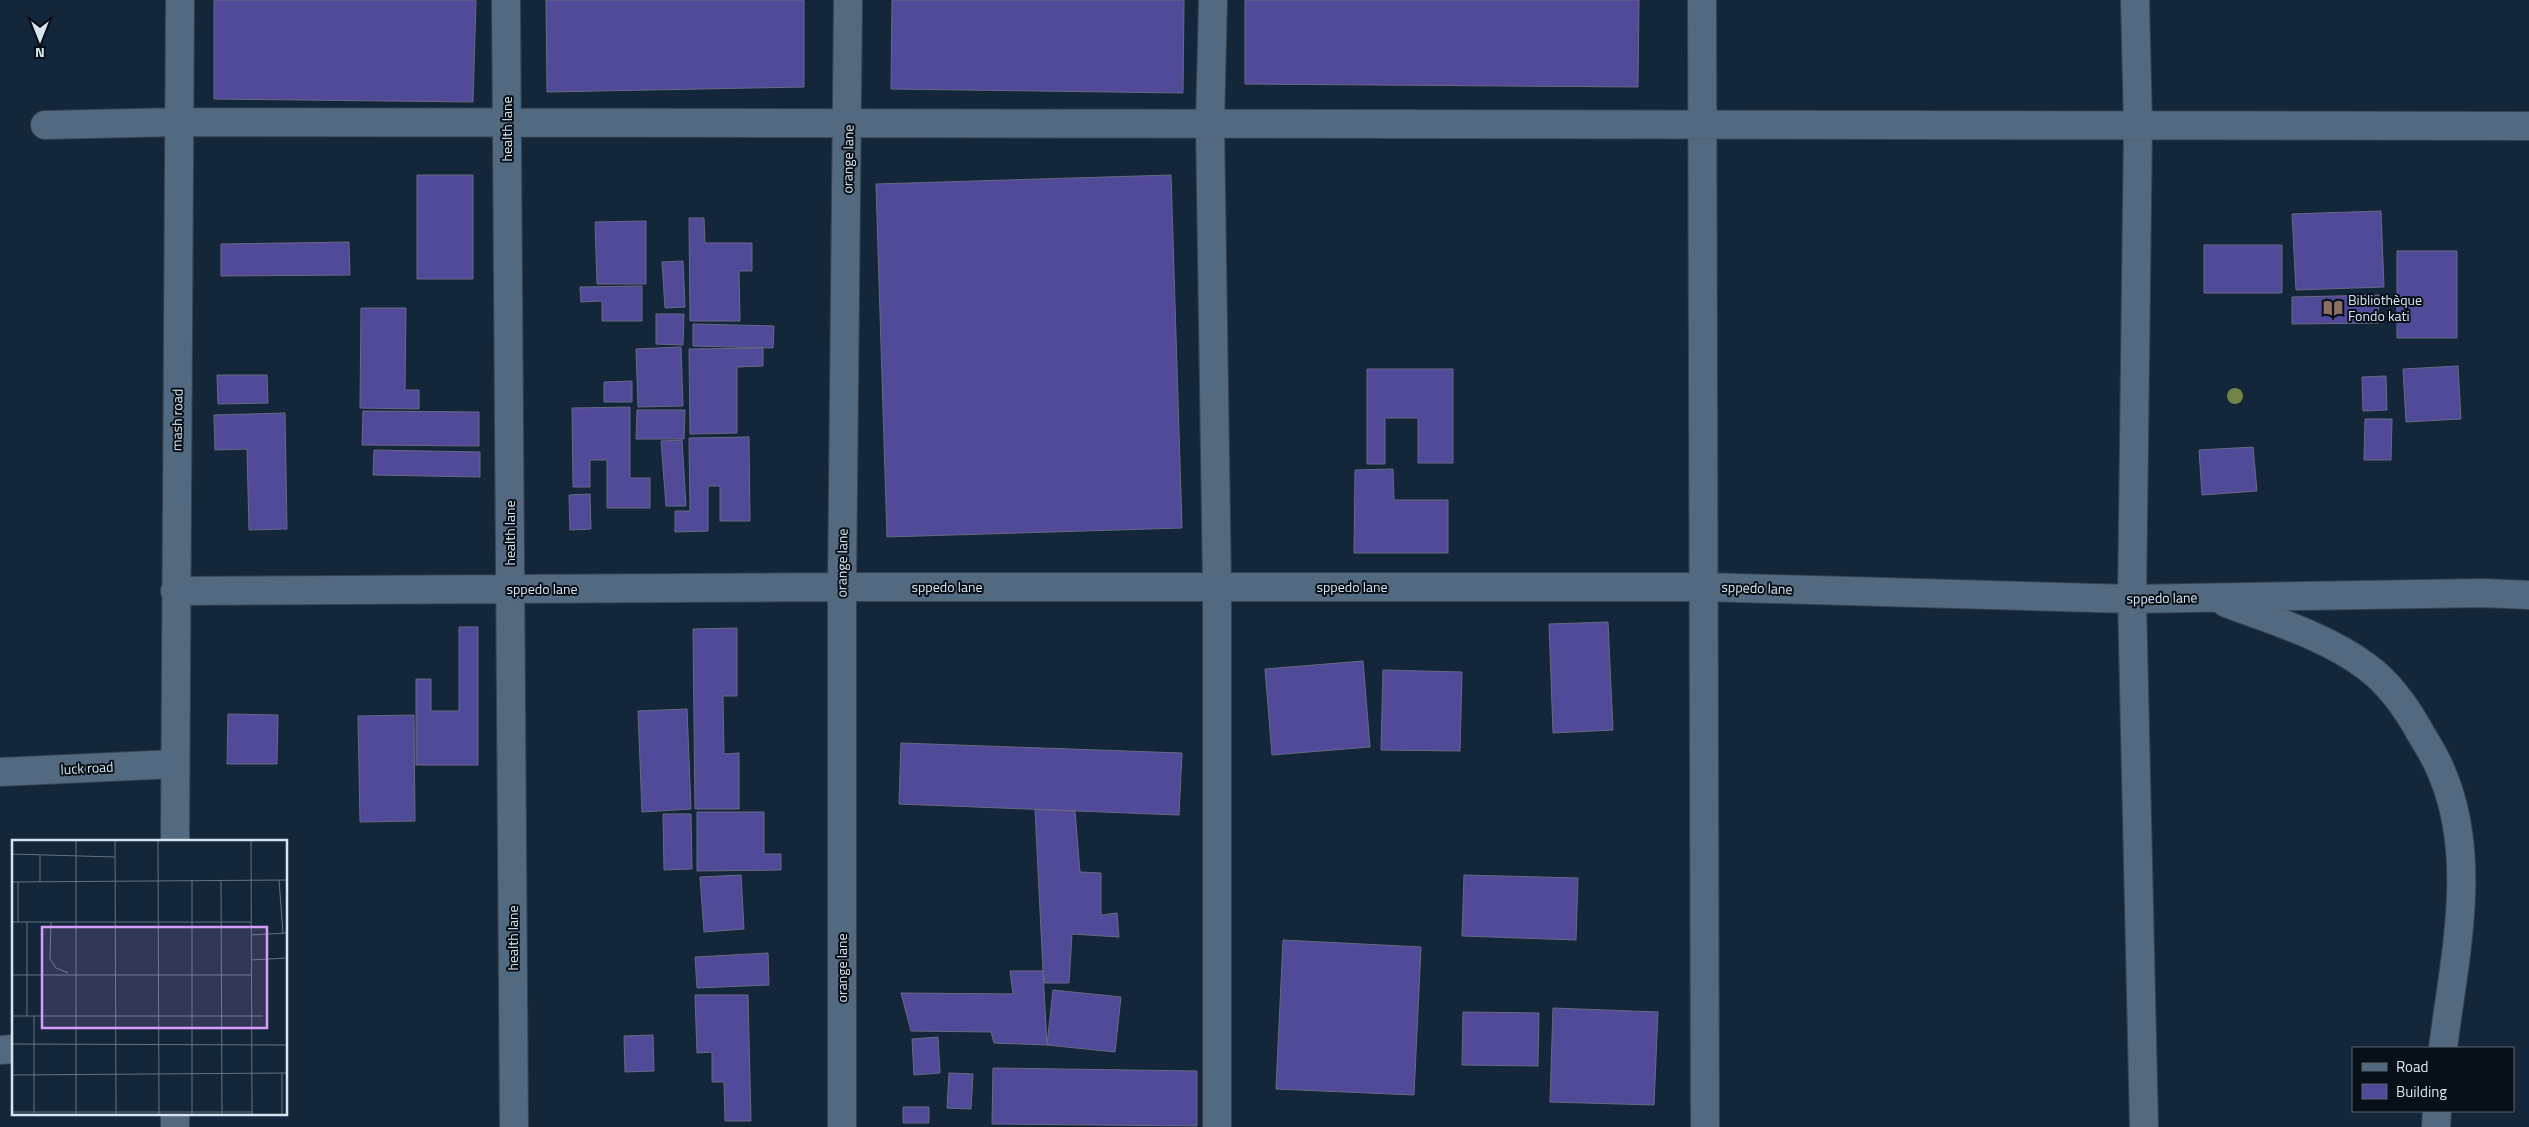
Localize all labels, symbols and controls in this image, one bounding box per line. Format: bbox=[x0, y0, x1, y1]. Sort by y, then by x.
north arrow bbox=[15, 15, 65, 65]
text: N bbox=[35, 43, 45, 64]
street label: health lane bbox=[496, 96, 517, 162]
street label: orange lane bbox=[836, 124, 859, 194]
place label: Bibliothèque Fondo kati bbox=[2348, 289, 2422, 326]
library icon: Bibliothèque Fondo kati bbox=[2322, 297, 2344, 319]
street label: mash road bbox=[165, 389, 188, 451]
street label: health lane bbox=[499, 500, 520, 566]
street label: orange lane bbox=[830, 528, 853, 598]
street label: sppedo lane bbox=[911, 576, 983, 597]
street label: sppedo lane bbox=[1316, 576, 1388, 597]
street label: sppedo lane bbox=[1721, 576, 1793, 599]
street label: sppedo lane bbox=[506, 578, 578, 599]
street label: sppedo lane bbox=[2126, 586, 2198, 609]
street label: luck road bbox=[60, 756, 114, 779]
inset map bbox=[12, 840, 288, 1114]
street label: health lane bbox=[502, 905, 523, 971]
street label: orange lane bbox=[831, 934, 852, 1002]
legend bbox=[2352, 1047, 2514, 1112]
text: Road bbox=[2396, 1055, 2428, 1078]
text: Building bbox=[2396, 1080, 2447, 1103]

